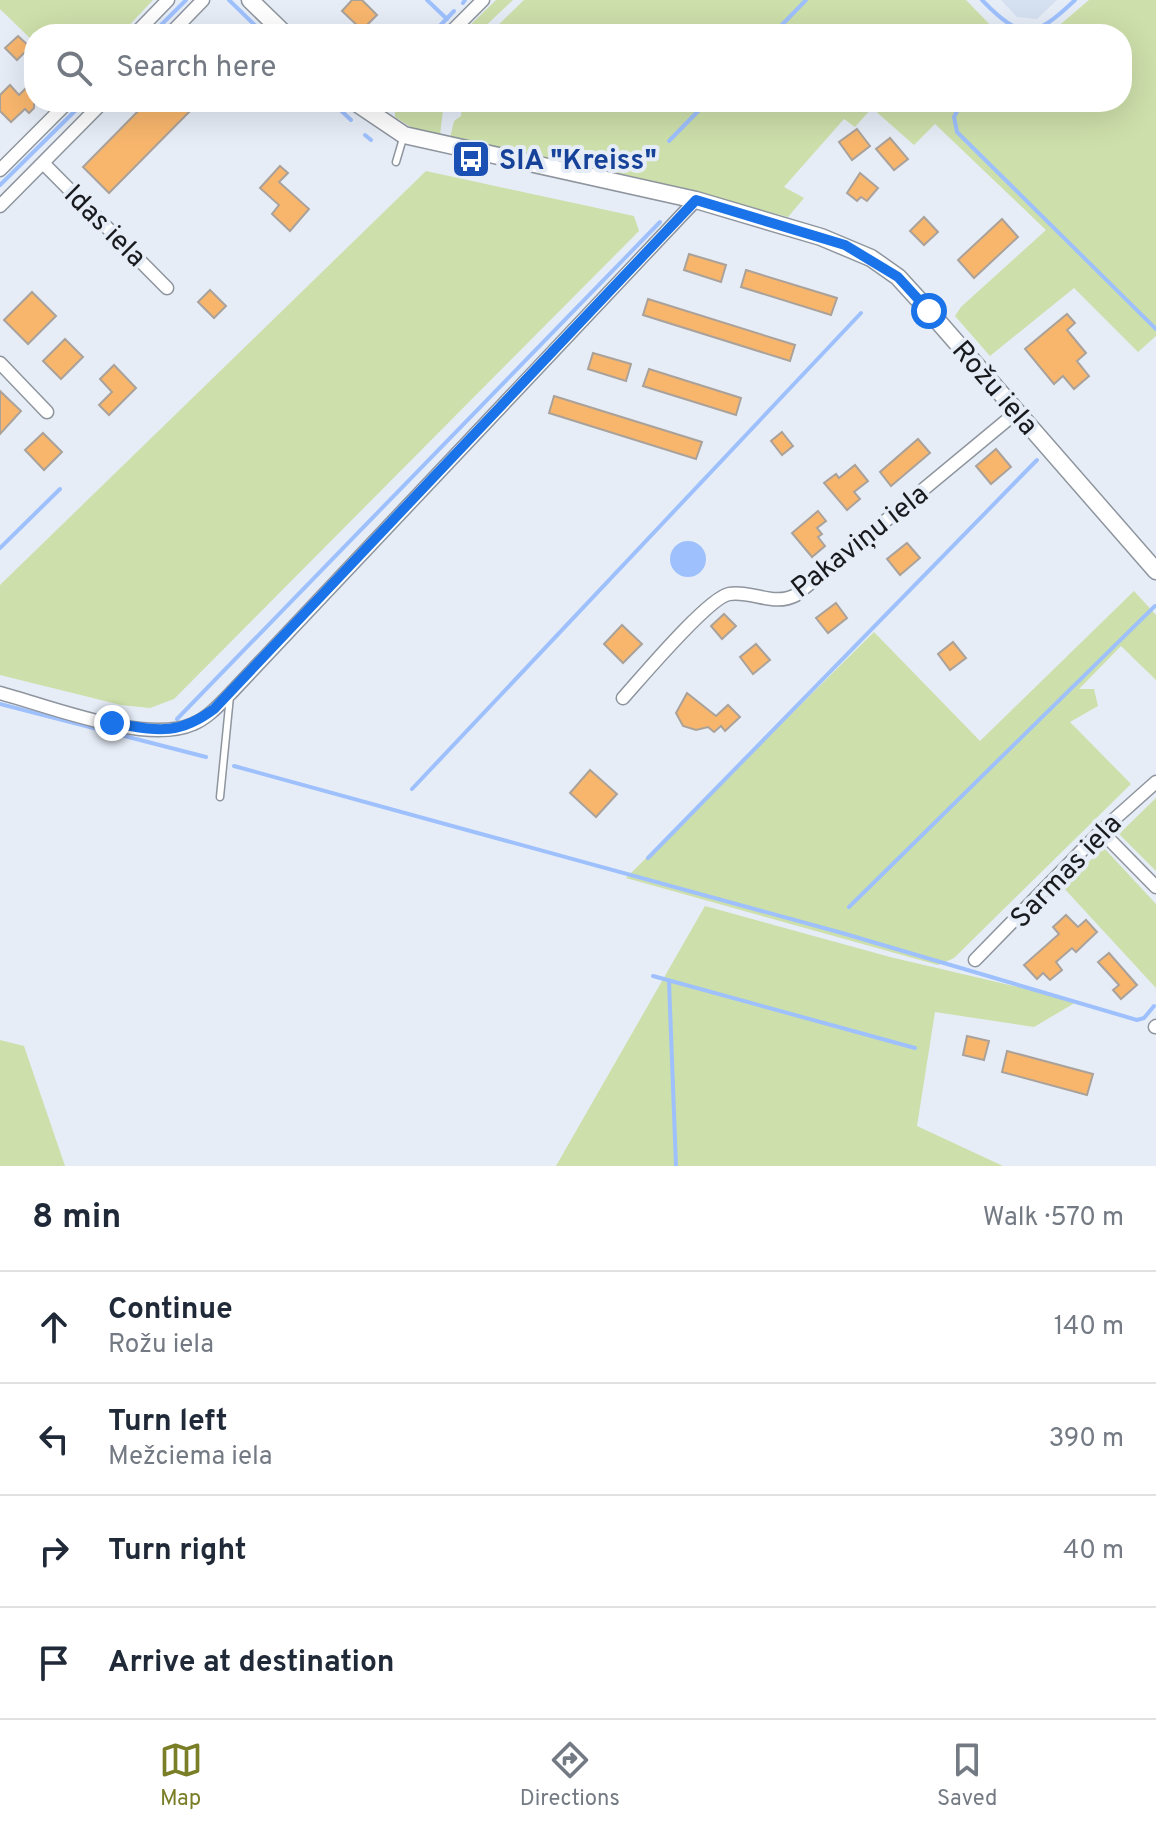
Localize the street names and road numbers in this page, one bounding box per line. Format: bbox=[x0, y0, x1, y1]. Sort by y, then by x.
street label: Idas iela bbox=[55, 178, 153, 276]
street label: Rožu iela bbox=[943, 334, 1045, 444]
street label: Pakaviņu iela bbox=[785, 478, 937, 607]
street label: Sarmas iela bbox=[1004, 807, 1131, 937]

